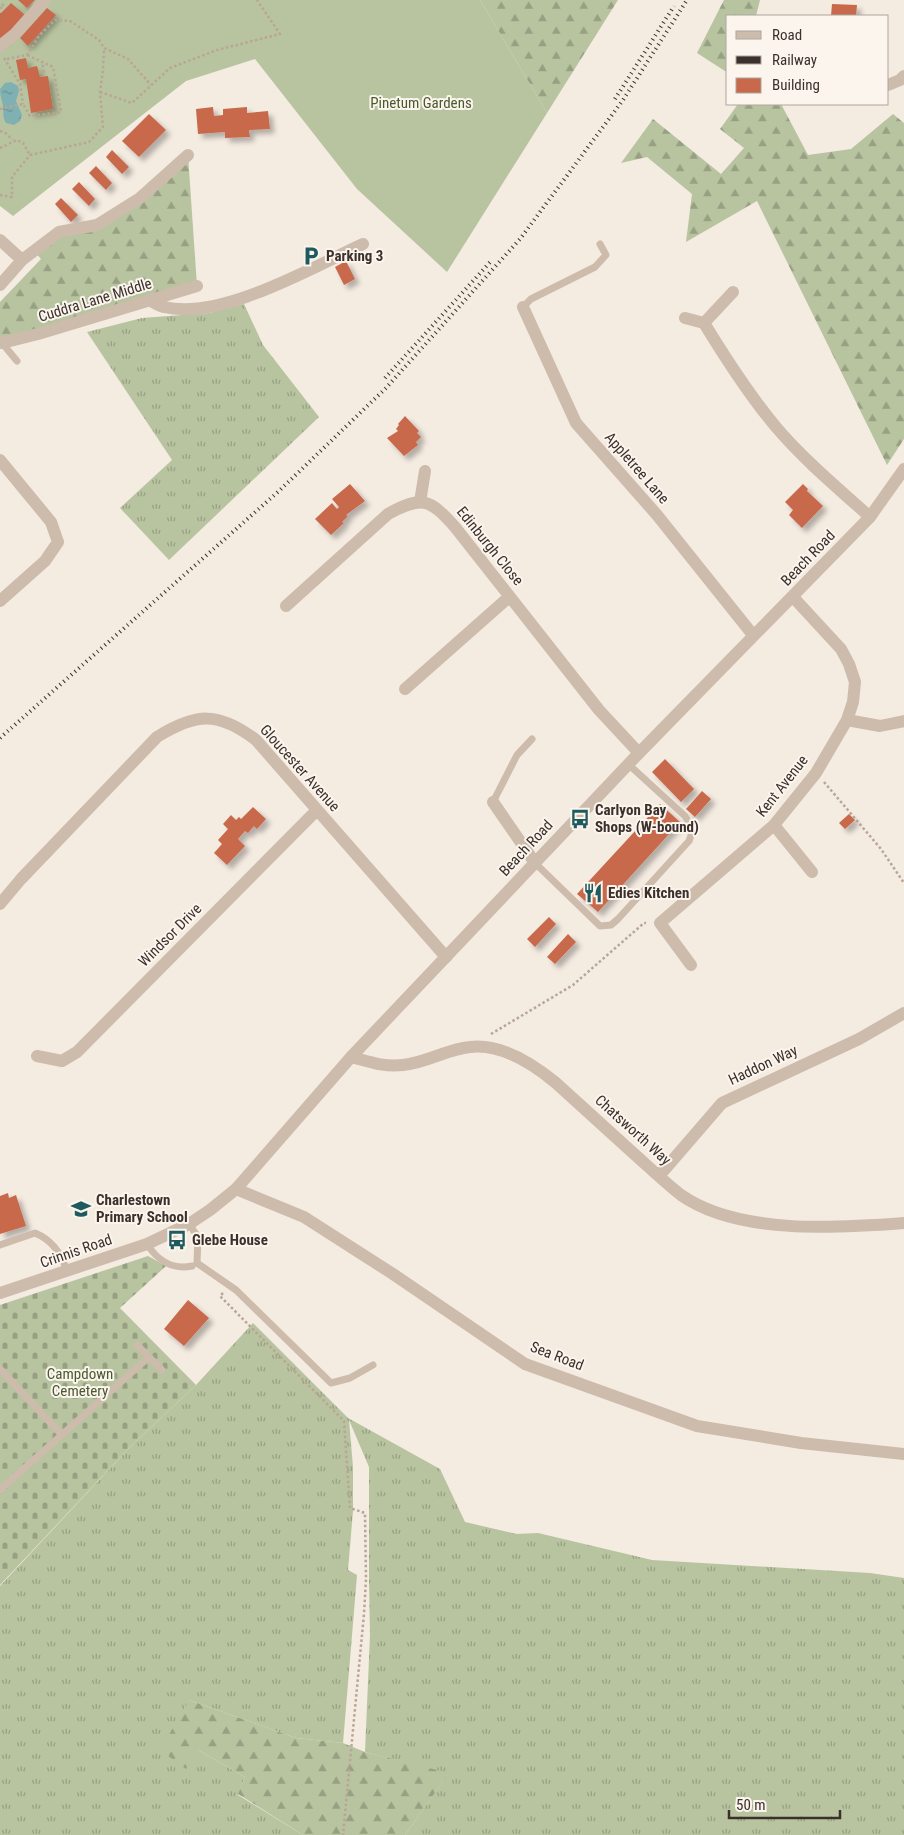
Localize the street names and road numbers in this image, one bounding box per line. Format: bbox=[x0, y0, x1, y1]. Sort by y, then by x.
street label: Cuddra Lane Middle bbox=[36, 274, 154, 326]
street label: Appletree Lane bbox=[601, 429, 673, 507]
street label: Edinburgh Close bbox=[453, 503, 527, 589]
street label: Beach Road bbox=[777, 527, 839, 589]
street label: Gloucester Avenue bbox=[256, 721, 344, 815]
street label: Kent Avenue bbox=[752, 752, 812, 820]
street label: Beach Road bbox=[495, 816, 557, 880]
street label: Windsor Drive bbox=[135, 900, 205, 970]
street label: Haddon Way bbox=[726, 1041, 800, 1089]
street label: Chatsworth Way bbox=[591, 1091, 675, 1169]
street label: Crinnis Road bbox=[38, 1230, 114, 1272]
street label: Sea Road bbox=[528, 1338, 586, 1374]

